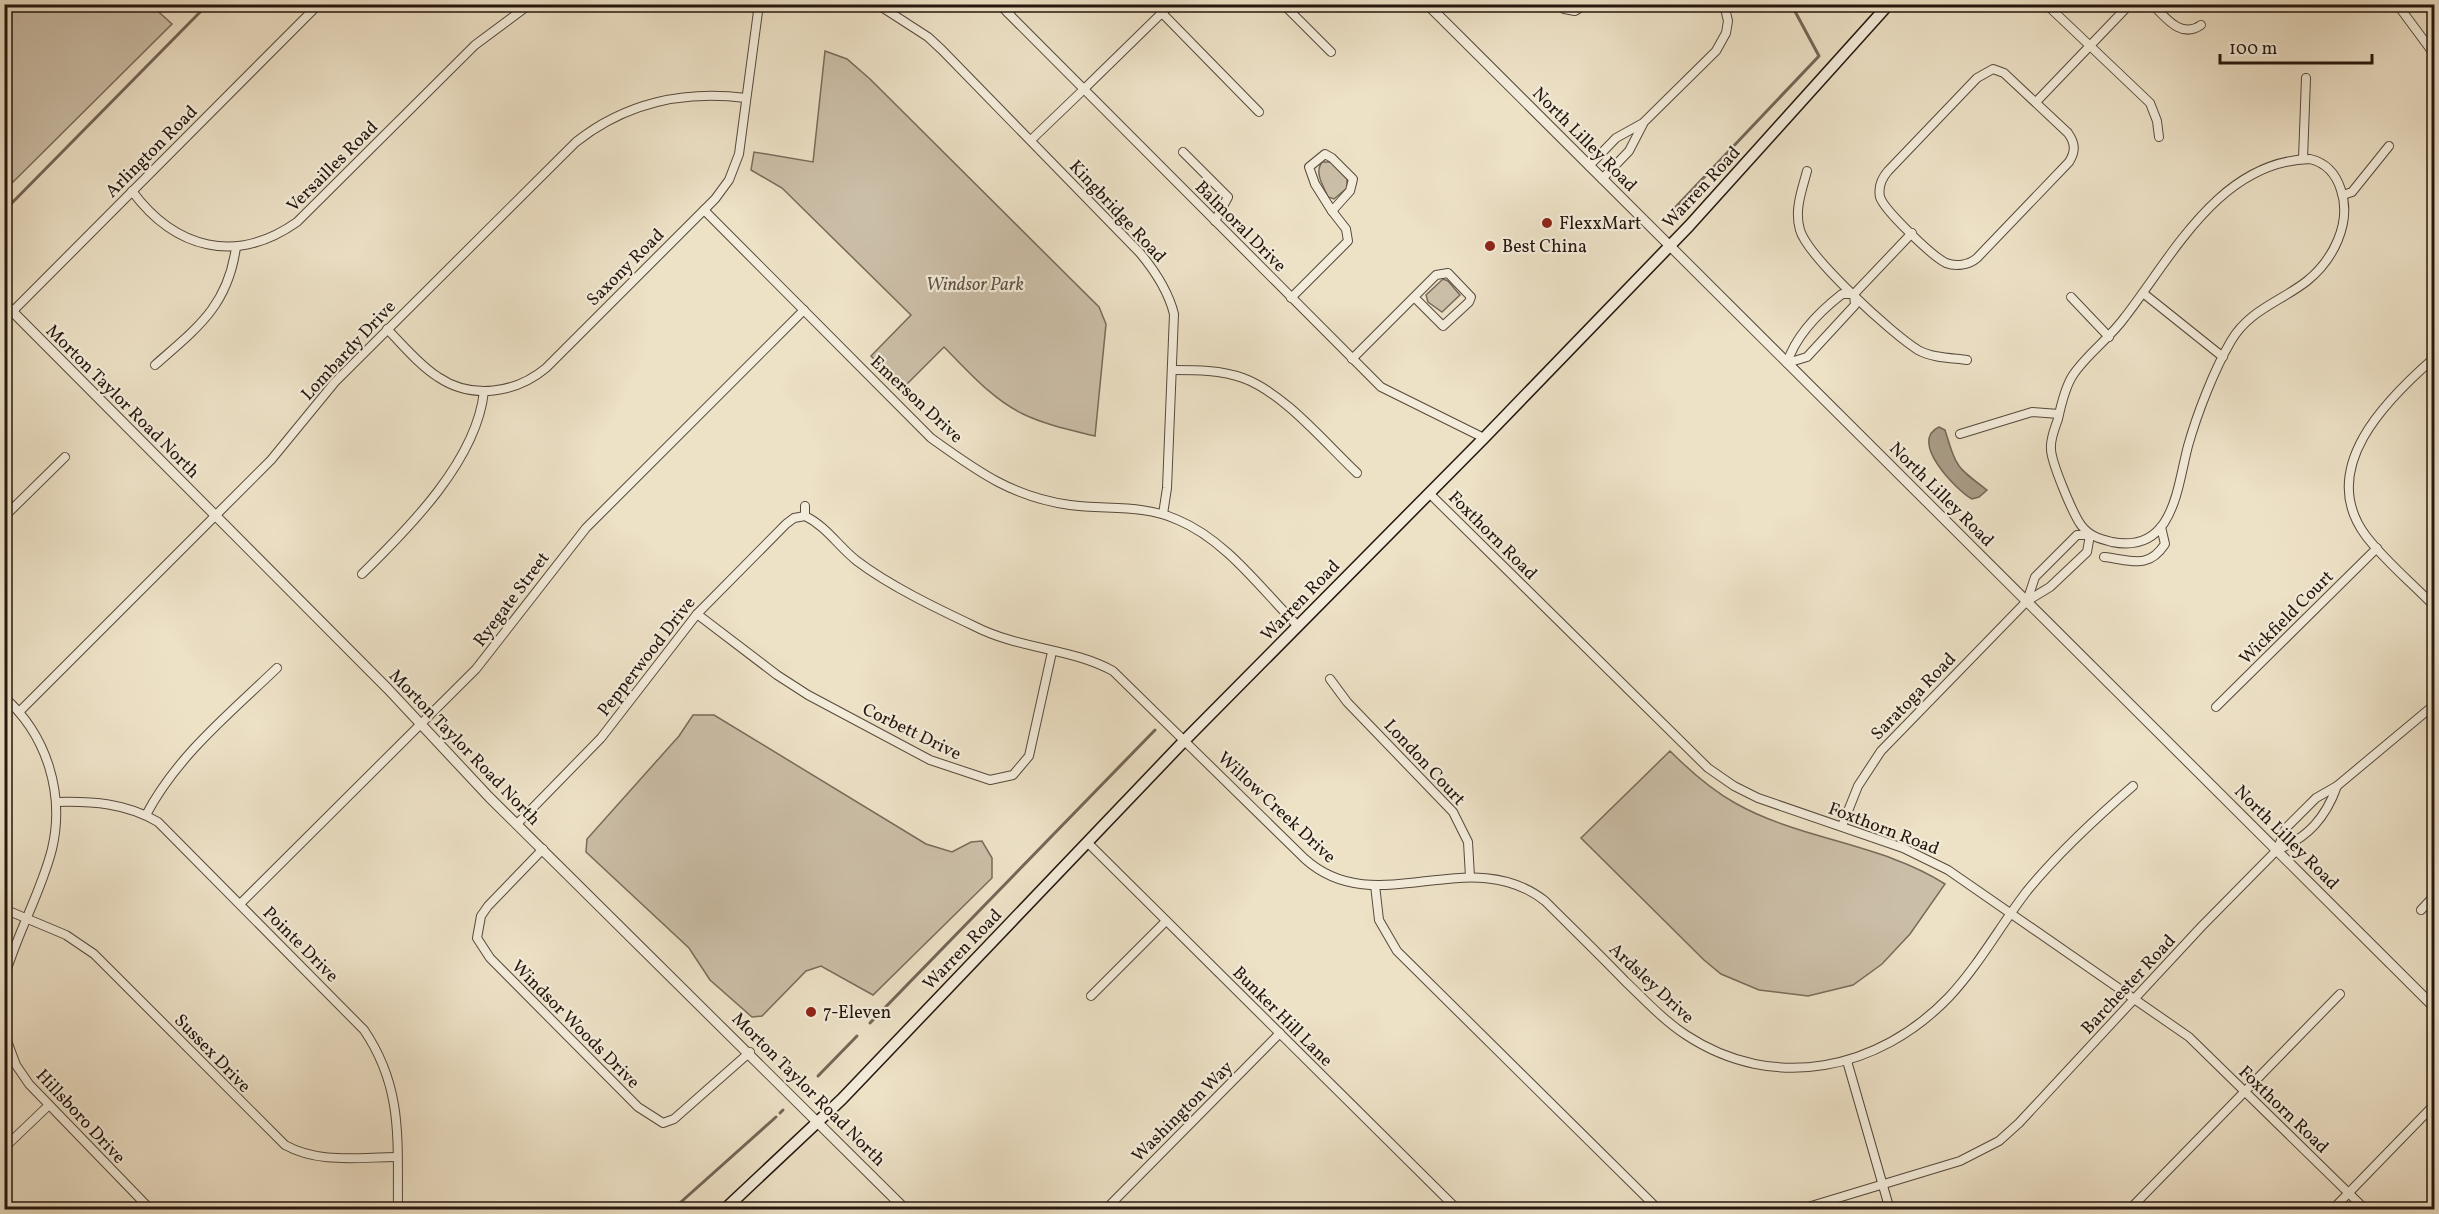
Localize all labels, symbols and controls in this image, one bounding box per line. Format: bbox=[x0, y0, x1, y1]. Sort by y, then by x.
scale bar bbox=[2220, 27, 2372, 65]
text: 100 m bbox=[2229, 37, 2278, 62]
street label: North Lilley Road bbox=[1526, 82, 1642, 198]
street label: Arlington Road bbox=[100, 100, 204, 204]
street label: Versailles Road bbox=[282, 116, 384, 218]
street label: Warren Road bbox=[1657, 141, 1747, 235]
street label: Kingbridge Road bbox=[1063, 155, 1171, 269]
street label: Balmoral Drive bbox=[1188, 176, 1291, 279]
place label: FlexxMart bbox=[1559, 212, 1641, 237]
marker: FlexxMart bbox=[1540, 216, 1554, 230]
street label: Saxony Road bbox=[582, 224, 671, 313]
place label: Best China bbox=[1502, 235, 1587, 260]
marker: Best China bbox=[1483, 239, 1497, 253]
park label: Windsor Park bbox=[926, 273, 1024, 298]
street label: Lombardy Drive bbox=[296, 295, 402, 407]
street label: Morton Taylor Road North bbox=[39, 320, 205, 485]
street label: Emerson Drive bbox=[864, 351, 968, 450]
street label: North Lilley Road bbox=[1883, 437, 1999, 553]
street label: Foxthorn Road bbox=[1442, 486, 1542, 586]
street label: Ryegate Street bbox=[468, 547, 556, 653]
street label: Warren Road bbox=[1256, 555, 1346, 647]
street label: Wickfield Court bbox=[2234, 565, 2340, 671]
street label: Pepperwood Drive bbox=[592, 592, 702, 722]
street label: Saratoga Road bbox=[1866, 648, 1962, 746]
street label: Morton Taylor Road North bbox=[383, 664, 546, 832]
street label: Corbett Drive bbox=[858, 698, 965, 767]
street label: London Court bbox=[1377, 714, 1470, 812]
street label: Willow Creek Drive bbox=[1211, 747, 1341, 870]
street label: North Lilley Road bbox=[2228, 780, 2344, 896]
street label: Foxthorn Road bbox=[1824, 797, 1943, 862]
street label: Pointe Drive bbox=[256, 902, 343, 989]
street label: Warren Road bbox=[918, 904, 1008, 996]
street label: Barchester Road bbox=[2076, 929, 2182, 1041]
street label: Ardsley Drive bbox=[1603, 938, 1699, 1030]
street label: Windsor Woods Drive bbox=[505, 955, 645, 1095]
street label: Bunker Hill Lane bbox=[1226, 961, 1338, 1073]
place label: 7-Eleven bbox=[823, 1001, 891, 1026]
marker: 7-Eleven bbox=[804, 1005, 818, 1019]
street label: Morton Taylor Road North bbox=[725, 1008, 891, 1173]
street label: Sussex Drive bbox=[168, 1009, 256, 1099]
street label: Washington Way bbox=[1127, 1056, 1239, 1168]
street label: Foxthorn Road bbox=[2232, 1060, 2334, 1160]
street label: Hillsboro Drive bbox=[29, 1064, 130, 1170]

